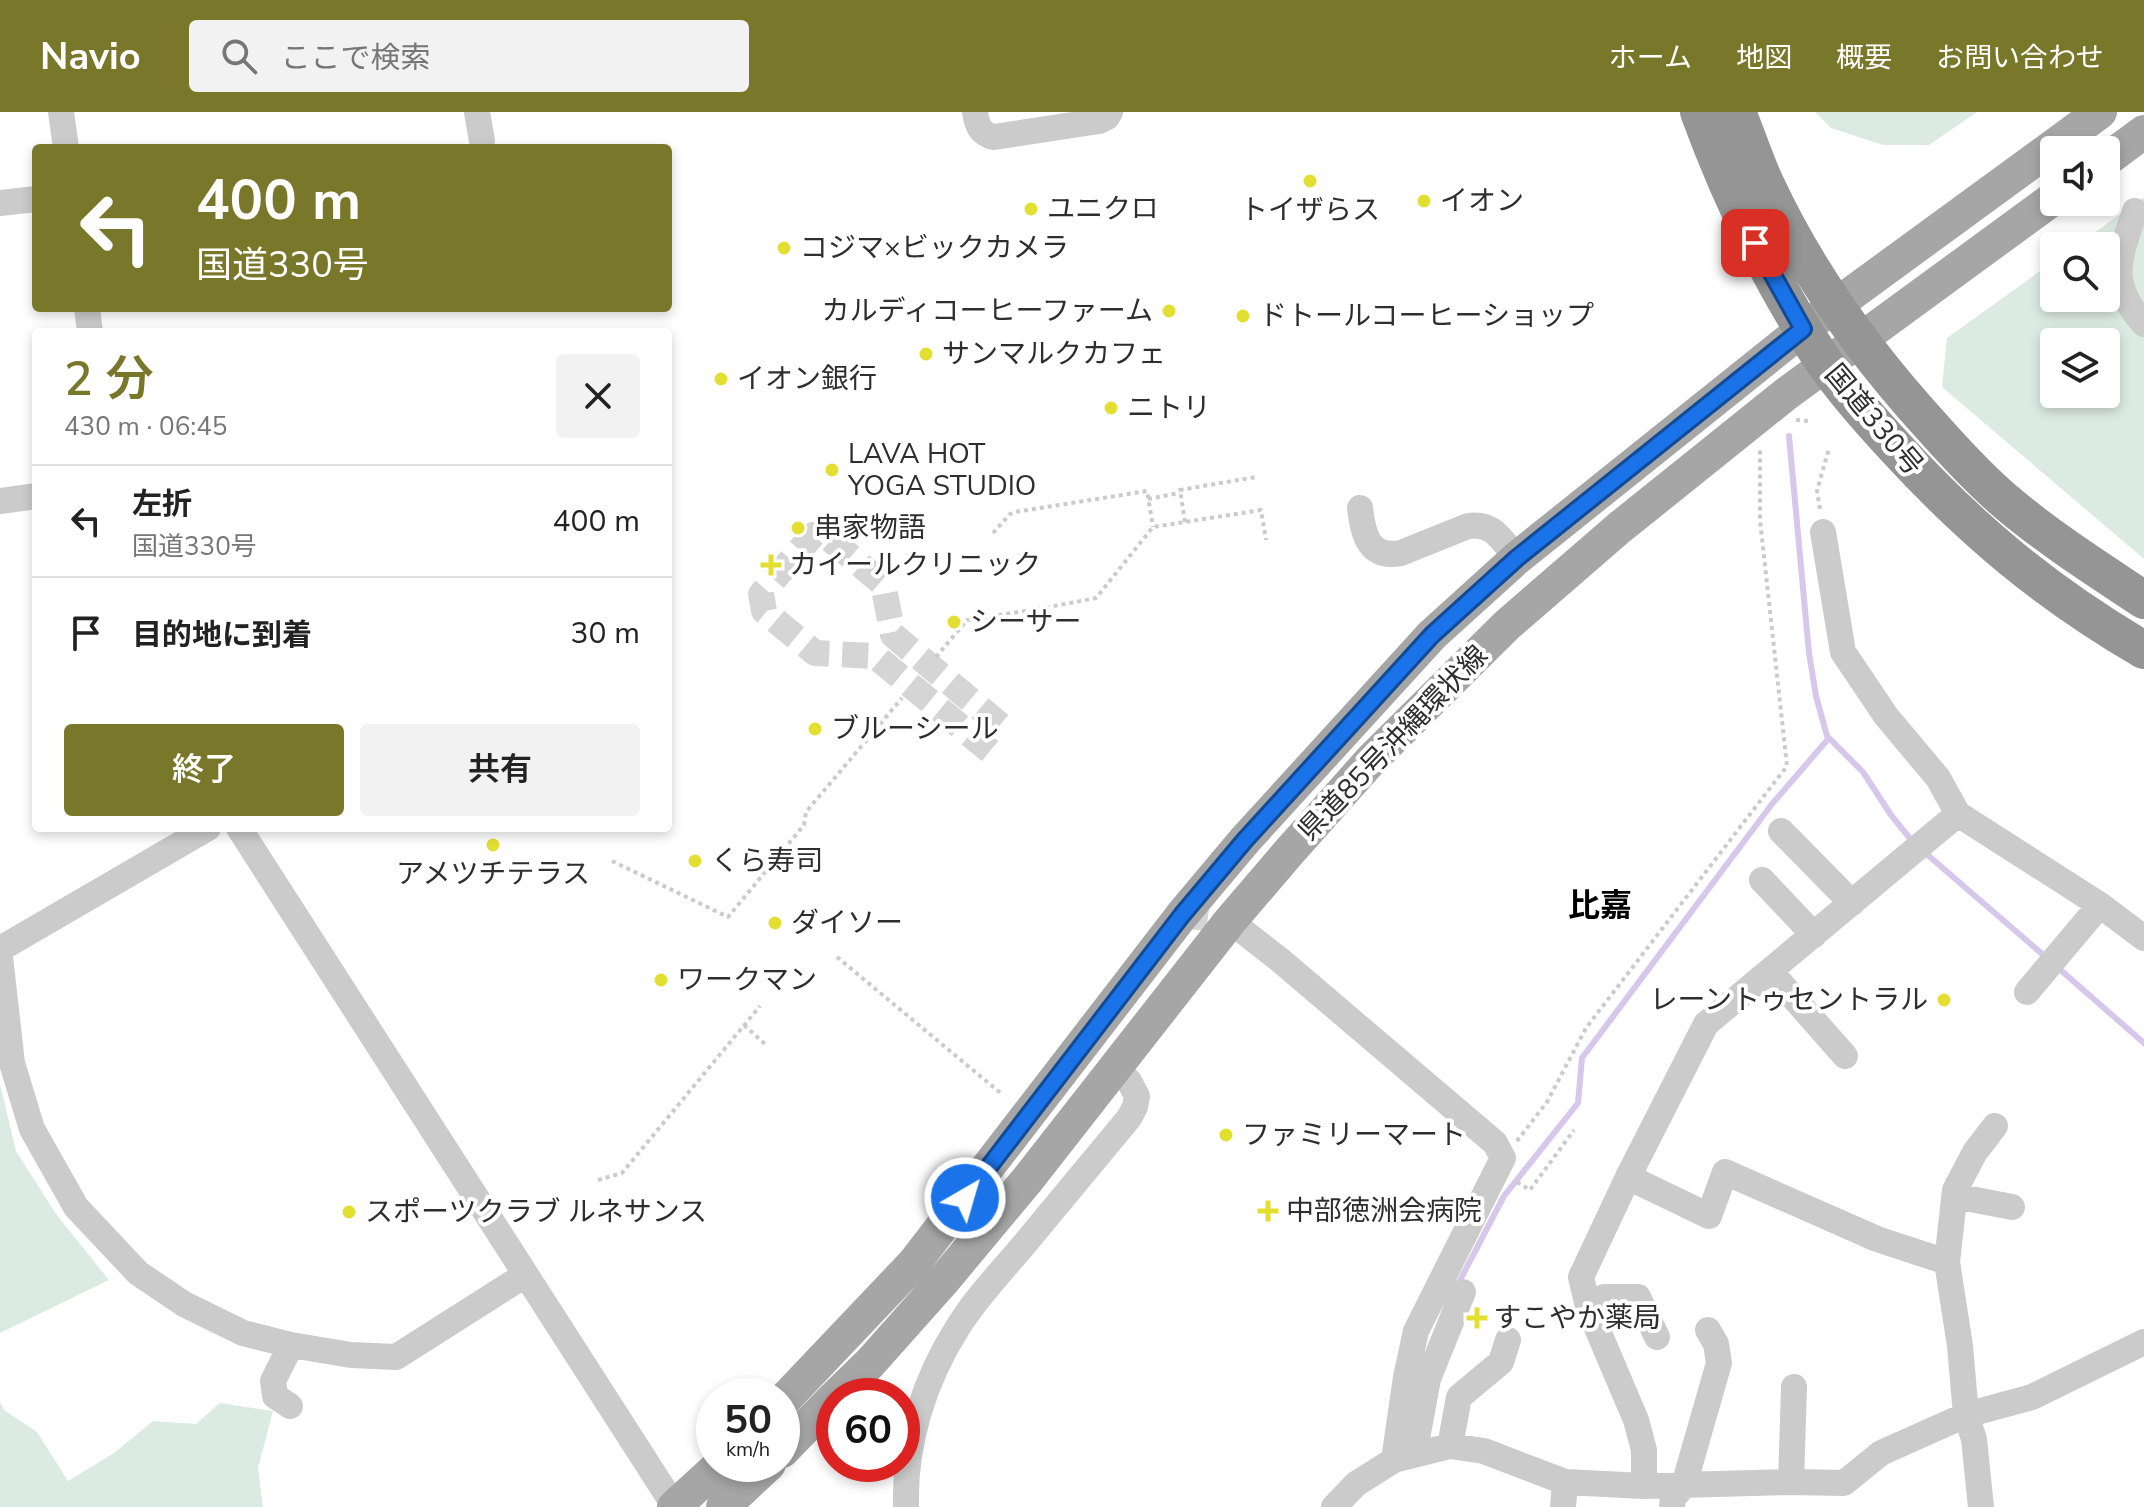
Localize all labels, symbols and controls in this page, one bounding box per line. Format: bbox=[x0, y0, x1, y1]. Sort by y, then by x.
search box bbox=[189, 20, 749, 92]
text: Navio bbox=[40, 31, 141, 82]
icon: search bbox=[217, 34, 261, 78]
text: ここで検索 bbox=[281, 38, 431, 79]
text: ホーム bbox=[1609, 39, 1692, 77]
text: 地図 bbox=[1736, 39, 1792, 77]
text: 概要 bbox=[1836, 39, 1892, 77]
text: お問い合わせ bbox=[1936, 39, 2104, 77]
map controls bbox=[2040, 136, 2120, 408]
button: sound bbox=[2040, 136, 2120, 216]
text: 400 m bbox=[196, 162, 361, 239]
marker: トイザらス bbox=[1301, 172, 1319, 190]
icon: left bbox=[64, 176, 168, 280]
place label: イオン bbox=[1440, 182, 1524, 220]
place label: ユニクロ bbox=[1047, 190, 1159, 228]
place label: トイザらス bbox=[1240, 191, 1380, 229]
marker: イオン bbox=[1415, 192, 1433, 210]
marker: ユニクロ bbox=[1022, 200, 1040, 218]
pin bbox=[1721, 209, 1789, 277]
icon: arrive bbox=[1733, 221, 1777, 265]
place label: コジマ×ビックカメラ bbox=[800, 229, 1069, 267]
button: search bbox=[2040, 232, 2120, 312]
marker: コジマ×ビックカメラ bbox=[775, 239, 793, 257]
text: 国道330号 bbox=[196, 241, 369, 290]
place label: カルディコーヒーファーム bbox=[821, 292, 1153, 330]
place label: ドトールコーヒーショップ bbox=[1259, 297, 1594, 335]
marker: カルディコーヒーファーム bbox=[1160, 302, 1178, 320]
marker: ドトールコーヒーショップ bbox=[1234, 307, 1252, 325]
button: layers bbox=[2040, 328, 2120, 408]
place label: サンマルクカフェ bbox=[942, 335, 1166, 373]
marker: サンマルクカフェ bbox=[917, 345, 935, 363]
text: 2 分 bbox=[64, 346, 153, 412]
button: close bbox=[556, 354, 640, 438]
street label: 国道330号 bbox=[1816, 356, 1932, 484]
place label: イオン銀行 bbox=[737, 360, 877, 398]
marker: イオン銀行 bbox=[712, 370, 730, 388]
place label: ニトリ bbox=[1127, 389, 1211, 427]
marker: ニトリ bbox=[1102, 399, 1120, 417]
text: 430 m · 06:45 bbox=[64, 409, 227, 444]
place label: LAVA HOT YOGA STUDIO bbox=[847, 435, 1036, 505]
marker: LAVA HOT YOGA STUDIO bbox=[823, 461, 841, 479]
text: 左折 bbox=[132, 484, 192, 525]
icon: left bbox=[64, 499, 108, 543]
text: 400 m bbox=[553, 501, 640, 542]
place label: 串家物語 bbox=[814, 509, 926, 547]
marker: 串家物語 bbox=[789, 519, 807, 537]
text: 国道330号 bbox=[132, 529, 257, 564]
place label: カイールクリニック bbox=[789, 546, 1041, 584]
marker: カイールクリニック bbox=[760, 554, 782, 576]
place label: シーサー bbox=[970, 603, 1081, 641]
icon: arrive bbox=[64, 611, 108, 655]
text: 30 m bbox=[571, 613, 640, 654]
marker: シーサー bbox=[945, 613, 963, 631]
text: 目的地に到着 bbox=[132, 615, 312, 656]
street label: 県道85号沖縄環状線 bbox=[1290, 637, 1496, 849]
place label: ブルーシール bbox=[831, 710, 998, 748]
marker: ブルーシール bbox=[806, 720, 824, 738]
button: 終了 bbox=[64, 724, 344, 816]
button: 共有 bbox=[360, 724, 640, 816]
marker: アメツチテラス bbox=[484, 836, 502, 854]
place label: くら寿司 bbox=[711, 842, 823, 880]
marker: くら寿司 bbox=[686, 852, 704, 870]
place label: アメツチテラス bbox=[396, 855, 590, 893]
district label: 比嘉 bbox=[1568, 884, 1632, 927]
place label: ダイソー bbox=[791, 904, 903, 942]
marker: ダイソー bbox=[766, 914, 784, 932]
place label: ワークマン bbox=[677, 961, 817, 999]
marker: ワークマン bbox=[652, 971, 670, 989]
place label: レーントゥセントラル bbox=[1649, 981, 1928, 1019]
marker: レーントゥセントラル bbox=[1935, 991, 1953, 1009]
place label: ファミリーマート bbox=[1242, 1116, 1466, 1154]
marker: ファミリーマート bbox=[1217, 1126, 1235, 1144]
position arrow bbox=[923, 1156, 1007, 1240]
place label: 中部徳洲会病院 bbox=[1286, 1192, 1482, 1230]
place label: スポーツクラブ ルネサンス bbox=[365, 1193, 707, 1231]
marker: 中部徳洲会病院 bbox=[1257, 1200, 1279, 1222]
marker: スポーツクラブ ルネサンス bbox=[340, 1203, 358, 1221]
place label: すこやか薬局 bbox=[1493, 1299, 1661, 1337]
marker: すこやか薬局 bbox=[1468, 1309, 1486, 1327]
speed limit sign: 60 bbox=[816, 1378, 920, 1482]
text: 50 bbox=[724, 1393, 772, 1447]
text: km/h bbox=[726, 1436, 770, 1463]

